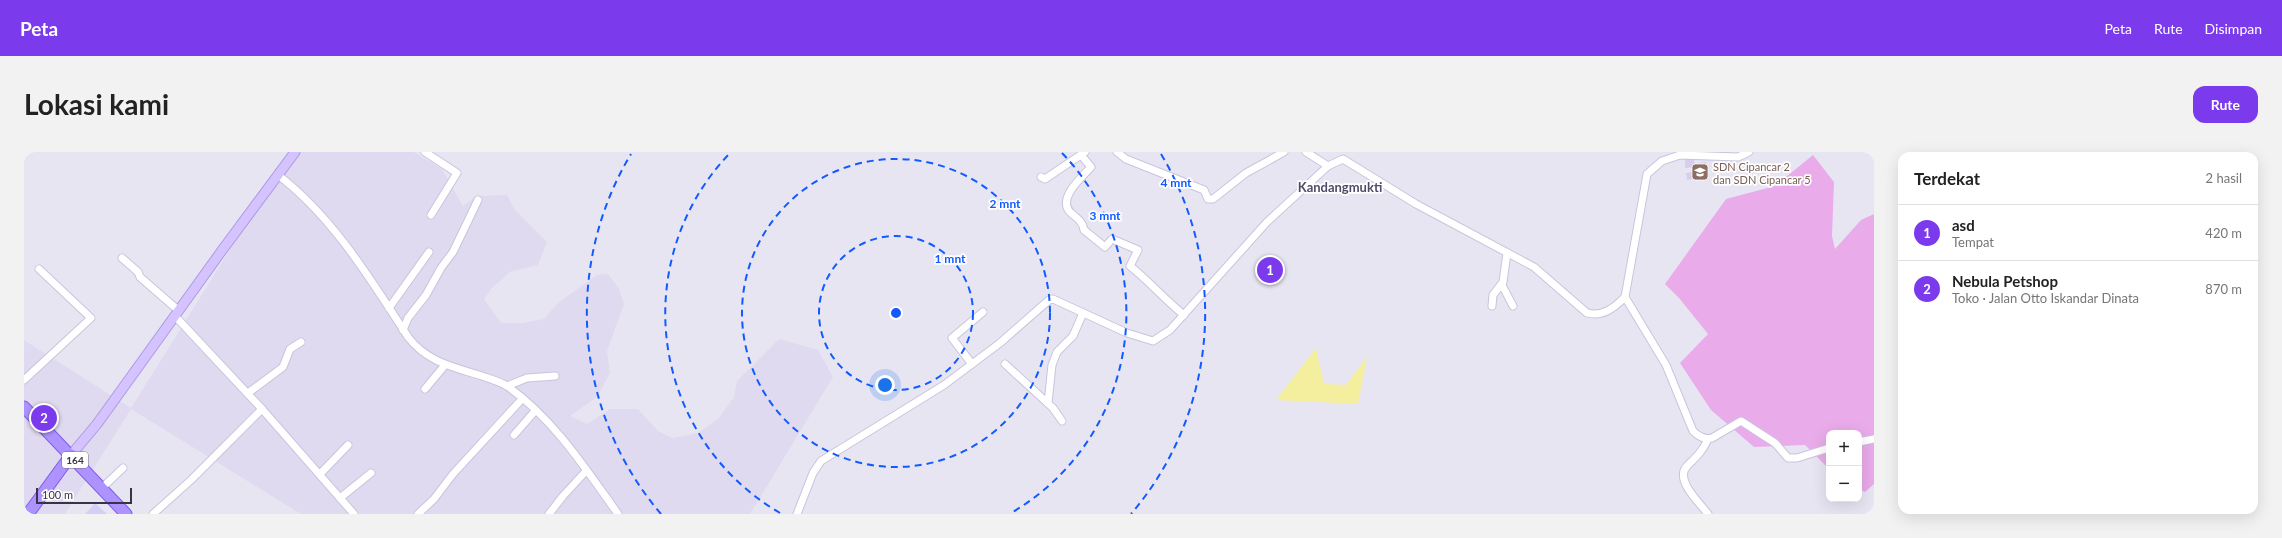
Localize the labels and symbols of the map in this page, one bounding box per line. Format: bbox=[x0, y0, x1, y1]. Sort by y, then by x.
place label: SDN Cipancar 2 dan SDN Cipancar 5 bbox=[1713, 160, 1811, 186]
school or university icon: SDN Cipancar 2 dan SDN Cipancar 5 bbox=[1690, 162, 1710, 182]
text: 4 mnt bbox=[1160, 175, 1192, 190]
district label: Kandangmukti bbox=[1298, 179, 1382, 195]
text: 2 mnt bbox=[989, 196, 1021, 211]
text: 3 mnt bbox=[1089, 208, 1121, 223]
text: 1 mnt bbox=[934, 251, 966, 266]
pin: 1 bbox=[1257, 255, 1283, 285]
centre of rings bbox=[889, 306, 903, 320]
your location bbox=[875, 375, 895, 395]
pin: 2 bbox=[31, 403, 57, 433]
road number: 164 bbox=[62, 452, 88, 468]
scale bar bbox=[36, 486, 132, 505]

